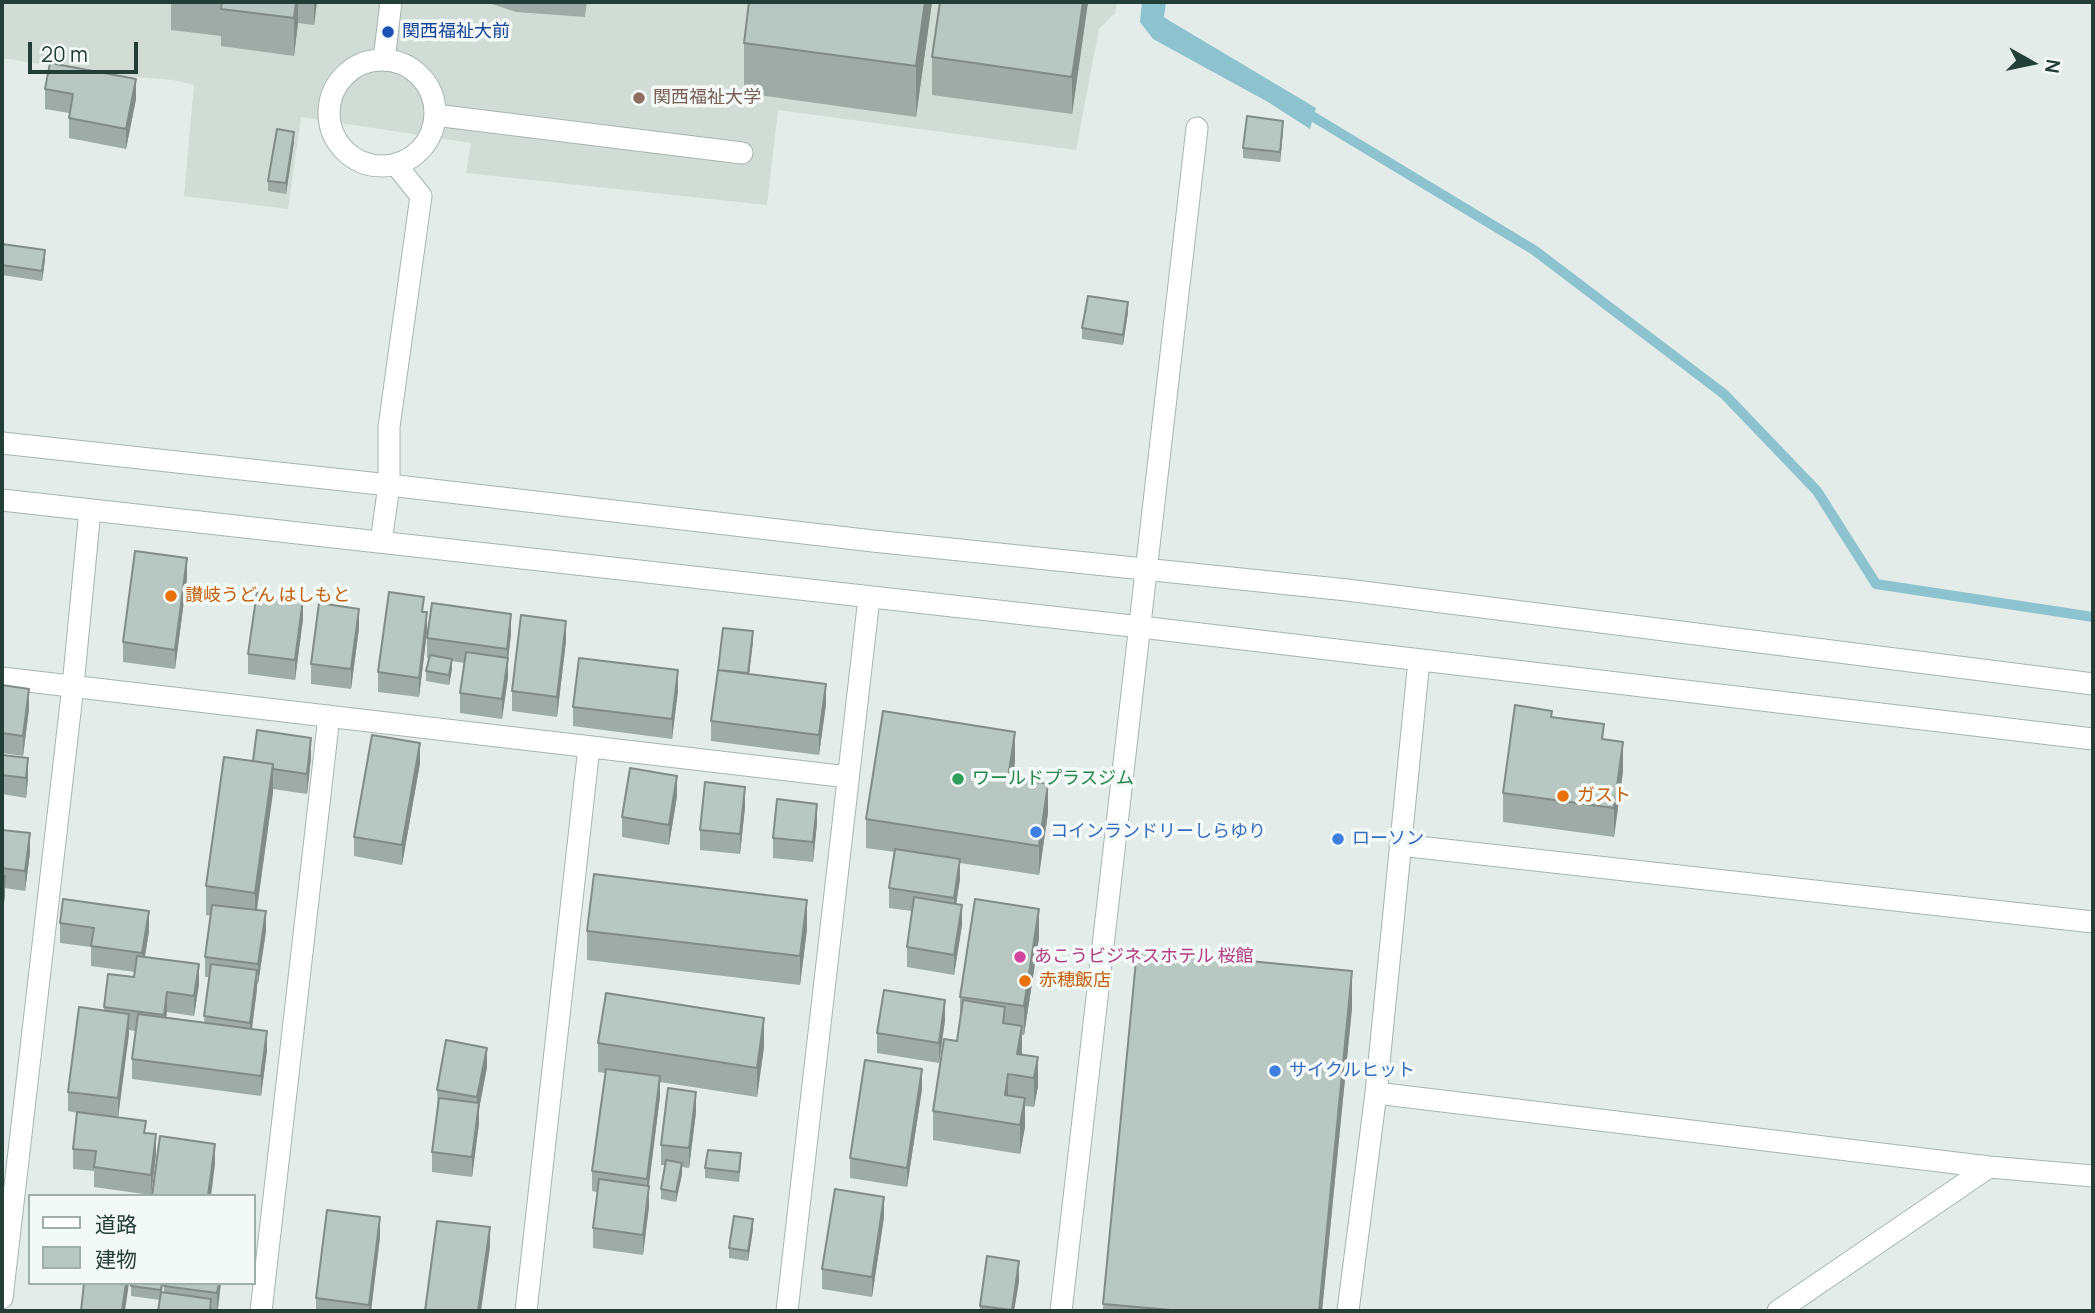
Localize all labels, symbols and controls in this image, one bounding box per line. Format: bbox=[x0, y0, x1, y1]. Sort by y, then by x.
place label: 関西福祉大前 bbox=[402, 21, 510, 43]
marker: 関西福祉大前 bbox=[380, 24, 396, 40]
scale bar bbox=[32, 28, 142, 72]
north arrow bbox=[1997, 28, 2067, 98]
text: 20 m bbox=[41, 40, 88, 68]
text: N bbox=[2039, 58, 2067, 75]
place label: 関西福祉大学 bbox=[653, 87, 761, 109]
marker: 関西福祉大学 bbox=[631, 90, 647, 106]
place label: 讃岐うどん はしもと bbox=[185, 585, 351, 607]
marker: 讃岐うどん はしもと bbox=[163, 588, 179, 604]
place label: ワールドプラスジム bbox=[972, 768, 1134, 790]
marker: ワールドプラスジム bbox=[950, 771, 966, 787]
place label: ガスト bbox=[1577, 785, 1631, 807]
marker: ガスト bbox=[1555, 788, 1571, 804]
place label: コインランドリーしらゆり bbox=[1050, 821, 1266, 843]
marker: コインランドリーしらゆり bbox=[1028, 824, 1044, 840]
place label: ローソン bbox=[1352, 828, 1424, 850]
marker: ローソン bbox=[1330, 831, 1346, 847]
place label: あこうビジネスホテル 桜館 bbox=[1034, 946, 1254, 968]
marker: あこうビジネスホテル 桜館 bbox=[1012, 949, 1028, 965]
place label: 赤穂飯店 bbox=[1039, 970, 1111, 992]
marker: 赤穂飯店 bbox=[1017, 973, 1033, 989]
place label: サイクルヒット bbox=[1289, 1060, 1415, 1082]
marker: サイクルヒット bbox=[1267, 1063, 1283, 1079]
legend bbox=[28, 1194, 256, 1285]
text: 道路 bbox=[95, 1210, 137, 1238]
text: 建物 bbox=[95, 1245, 137, 1273]

